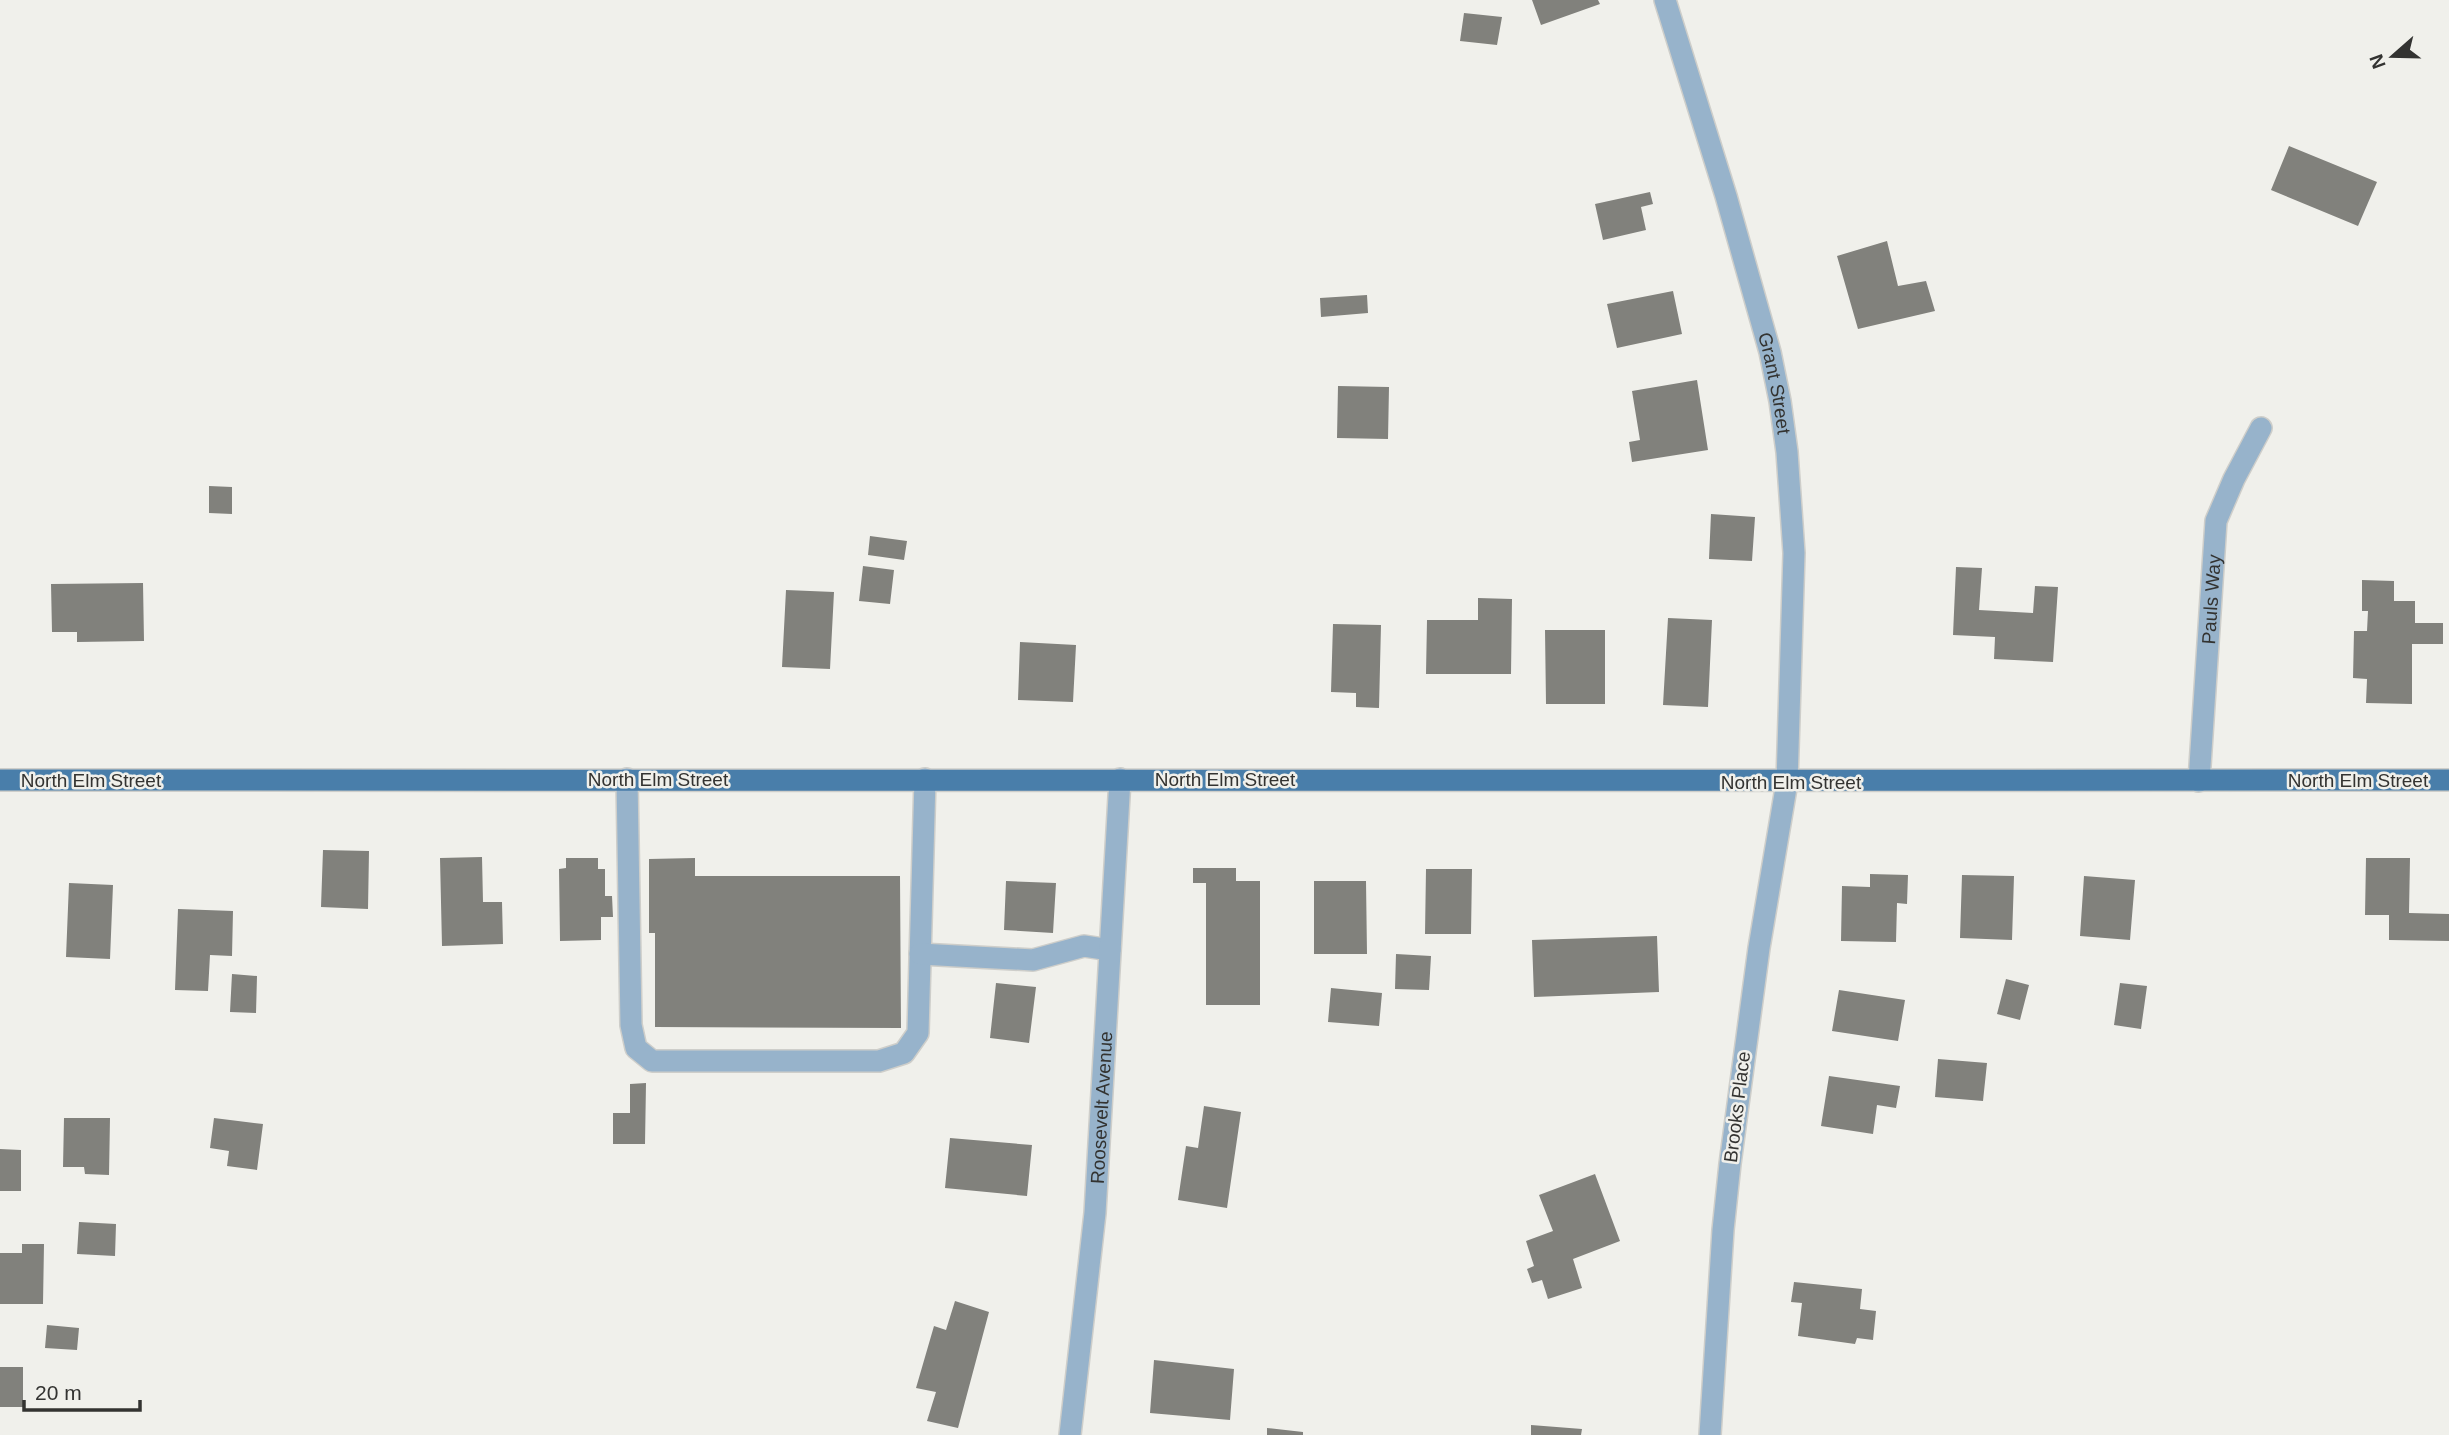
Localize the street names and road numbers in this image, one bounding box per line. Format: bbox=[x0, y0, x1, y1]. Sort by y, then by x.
street label: Grant Street bbox=[1754, 330, 1795, 436]
street label: Pauls Way bbox=[2197, 553, 2224, 645]
street label: North Elm Street bbox=[588, 769, 729, 790]
street label: North Elm Street bbox=[1155, 769, 1296, 790]
street label: North Elm Street bbox=[21, 770, 162, 791]
street label: North Elm Street bbox=[2288, 770, 2429, 791]
street label: North Elm Street bbox=[1721, 772, 1862, 793]
street label: Roosevelt Avenue bbox=[1086, 1031, 1116, 1185]
street label: Brooks Place bbox=[1720, 1050, 1754, 1164]

